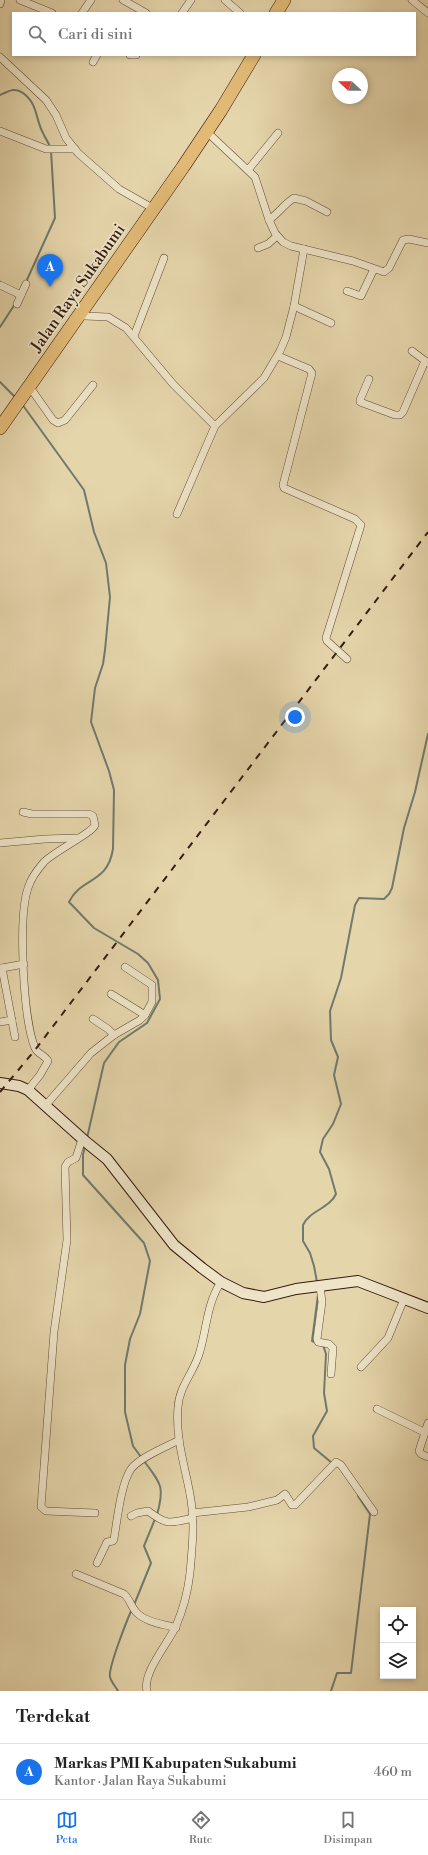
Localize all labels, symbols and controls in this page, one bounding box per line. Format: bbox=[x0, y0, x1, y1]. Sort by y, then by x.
search box bbox=[12, 12, 416, 56]
icon: search bbox=[26, 23, 48, 45]
text: Cari di sini bbox=[58, 25, 133, 44]
north arrow bbox=[332, 68, 368, 104]
street label: Jalan Raya Sukabumi bbox=[26, 220, 130, 357]
pin: A bbox=[37, 254, 63, 287]
your location bbox=[285, 707, 305, 727]
map controls bbox=[380, 1607, 416, 1679]
button: locate bbox=[380, 1607, 416, 1643]
button: layers bbox=[380, 1643, 416, 1679]
text: Terdekat bbox=[16, 1706, 90, 1728]
text: Markas PMI Kabupaten Sukabumi bbox=[54, 1754, 296, 1773]
text: A bbox=[24, 1764, 34, 1780]
text: 460 m bbox=[374, 1764, 412, 1780]
text: Kantor · Jalan Raya Sukabumi bbox=[54, 1773, 227, 1789]
tab: Peta bbox=[56, 1809, 78, 1847]
tab: Rute bbox=[189, 1809, 212, 1847]
tab: Disimpan bbox=[324, 1809, 372, 1847]

